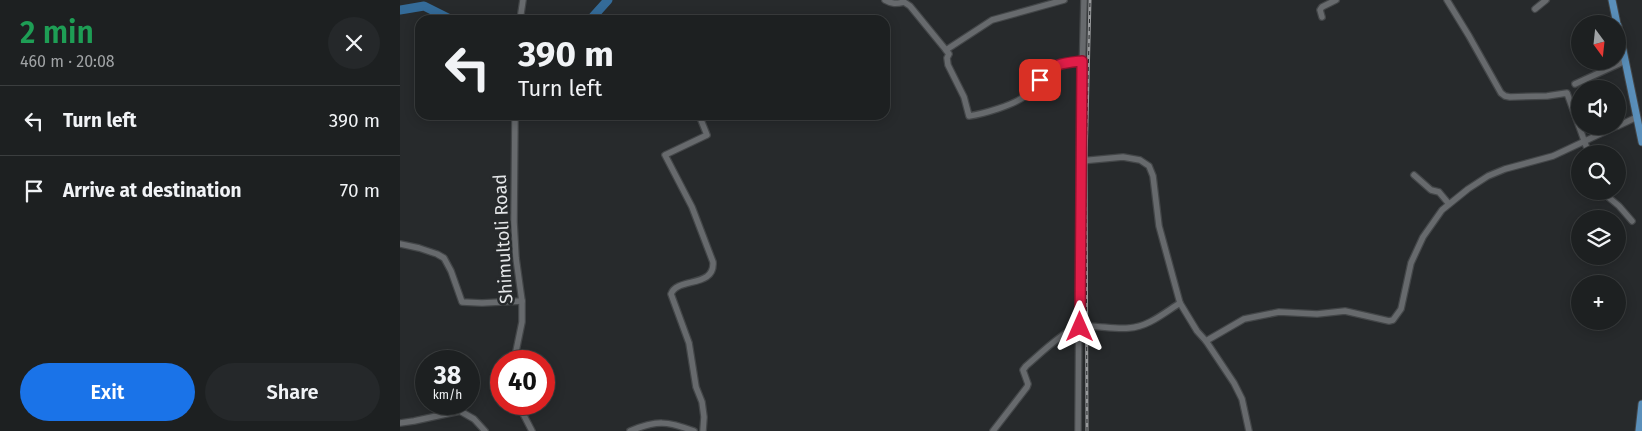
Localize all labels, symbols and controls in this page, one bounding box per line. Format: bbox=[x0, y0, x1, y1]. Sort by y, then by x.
text: 2 min bbox=[20, 15, 94, 51]
north arrow bbox=[1571, 15, 1626, 70]
map controls bbox=[1571, 15, 1626, 330]
button: close bbox=[328, 17, 380, 69]
text: 390 m bbox=[518, 33, 614, 75]
icon: left bbox=[435, 35, 500, 100]
text: 460 m · 20:08 bbox=[20, 52, 115, 71]
pin bbox=[1019, 59, 1061, 101]
icon: arrive bbox=[1026, 66, 1054, 94]
text: Turn left bbox=[518, 75, 602, 102]
button: sound bbox=[1571, 80, 1626, 135]
icon: left bbox=[20, 107, 48, 135]
text: Turn left bbox=[63, 109, 137, 132]
text: 390 m bbox=[329, 109, 380, 132]
button: search bbox=[1571, 145, 1626, 200]
street label: Shimultoli Road bbox=[489, 174, 517, 304]
icon: arrive bbox=[20, 177, 48, 205]
text: Arrive at destination bbox=[63, 179, 242, 202]
text: 70 m bbox=[340, 179, 380, 202]
button: layers bbox=[1571, 210, 1626, 265]
button: + bbox=[1571, 275, 1626, 330]
position arrow bbox=[1053, 300, 1105, 352]
speed limit sign: 40 bbox=[490, 350, 555, 415]
text: 38 bbox=[434, 361, 461, 391]
button: Exit bbox=[20, 363, 195, 421]
button: Share bbox=[205, 363, 380, 421]
text: km/h bbox=[433, 388, 462, 402]

